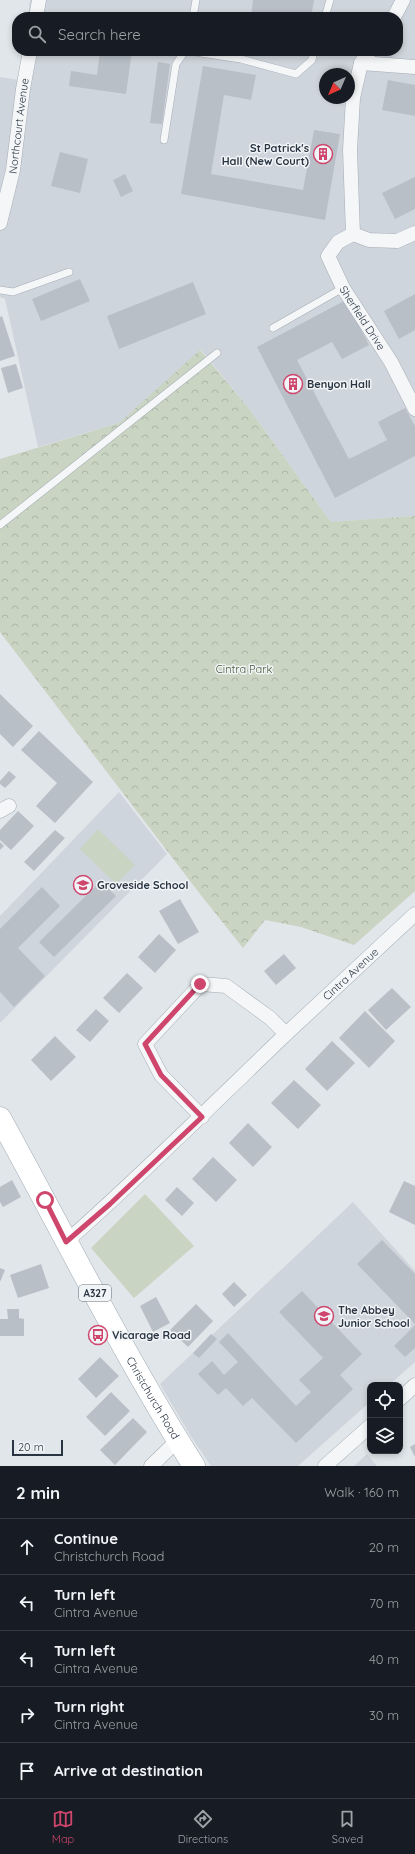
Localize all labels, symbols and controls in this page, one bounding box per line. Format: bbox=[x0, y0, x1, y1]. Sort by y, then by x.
search box bbox=[12, 12, 403, 56]
icon: search bbox=[26, 23, 48, 45]
text: Search here bbox=[58, 25, 141, 44]
north arrow bbox=[319, 68, 355, 104]
street label: Northcourt Avenue bbox=[6, 77, 32, 174]
place label: St Patrick's Hall (New Court) bbox=[222, 141, 309, 168]
building icon: St Patrick's Hall (New Court) bbox=[312, 143, 334, 165]
street label: Sherfield Drive bbox=[336, 283, 388, 353]
building icon: Benyon Hall bbox=[282, 373, 304, 395]
place label: Benyon Hall bbox=[307, 377, 371, 391]
park label: Cintra Park bbox=[216, 662, 272, 676]
school or university icon: Groveside School bbox=[72, 874, 94, 896]
place label: Groveside School bbox=[97, 878, 188, 892]
street label: Cintra Avenue bbox=[320, 945, 381, 1003]
route end bbox=[191, 975, 209, 993]
route start bbox=[36, 1191, 54, 1209]
road number: A327 bbox=[79, 1285, 111, 1301]
place label: The Abbey Junior School bbox=[338, 1303, 410, 1330]
school or university icon: The Abbey Junior School bbox=[313, 1305, 335, 1327]
bus stop icon: Vicarage Road bbox=[87, 1324, 109, 1346]
place label: Vicarage Road bbox=[112, 1328, 191, 1342]
street label: Christchurch Road bbox=[123, 1354, 183, 1442]
map controls bbox=[367, 1382, 403, 1454]
button: locate bbox=[367, 1382, 403, 1418]
button: layers bbox=[367, 1418, 403, 1454]
scale bar bbox=[12, 1438, 63, 1457]
text: 20 m bbox=[18, 1440, 44, 1454]
text: 2 min bbox=[16, 1482, 60, 1503]
text: Walk · 160 m bbox=[324, 1484, 399, 1500]
text: Continue bbox=[54, 1529, 118, 1548]
icon: ahead bbox=[16, 1536, 38, 1558]
text: 20 m bbox=[369, 1539, 399, 1555]
text: Christchurch Road bbox=[54, 1548, 164, 1564]
text: Turn left bbox=[54, 1585, 116, 1604]
icon: left bbox=[16, 1592, 38, 1614]
text: 70 m bbox=[369, 1595, 399, 1611]
text: Cintra Avenue bbox=[54, 1604, 138, 1620]
text: Turn left bbox=[54, 1641, 116, 1660]
icon: left bbox=[16, 1648, 38, 1670]
text: 40 m bbox=[369, 1651, 399, 1667]
text: Cintra Avenue bbox=[54, 1660, 138, 1676]
text: Turn right bbox=[54, 1697, 125, 1716]
icon: right bbox=[16, 1704, 38, 1726]
text: 30 m bbox=[369, 1707, 399, 1723]
text: Cintra Avenue bbox=[54, 1716, 138, 1732]
icon: arrive bbox=[16, 1760, 38, 1782]
text: Arrive at destination bbox=[54, 1761, 203, 1780]
tab: Map bbox=[52, 1808, 74, 1846]
tab: Directions bbox=[178, 1808, 228, 1846]
tab: Saved bbox=[332, 1808, 363, 1846]

